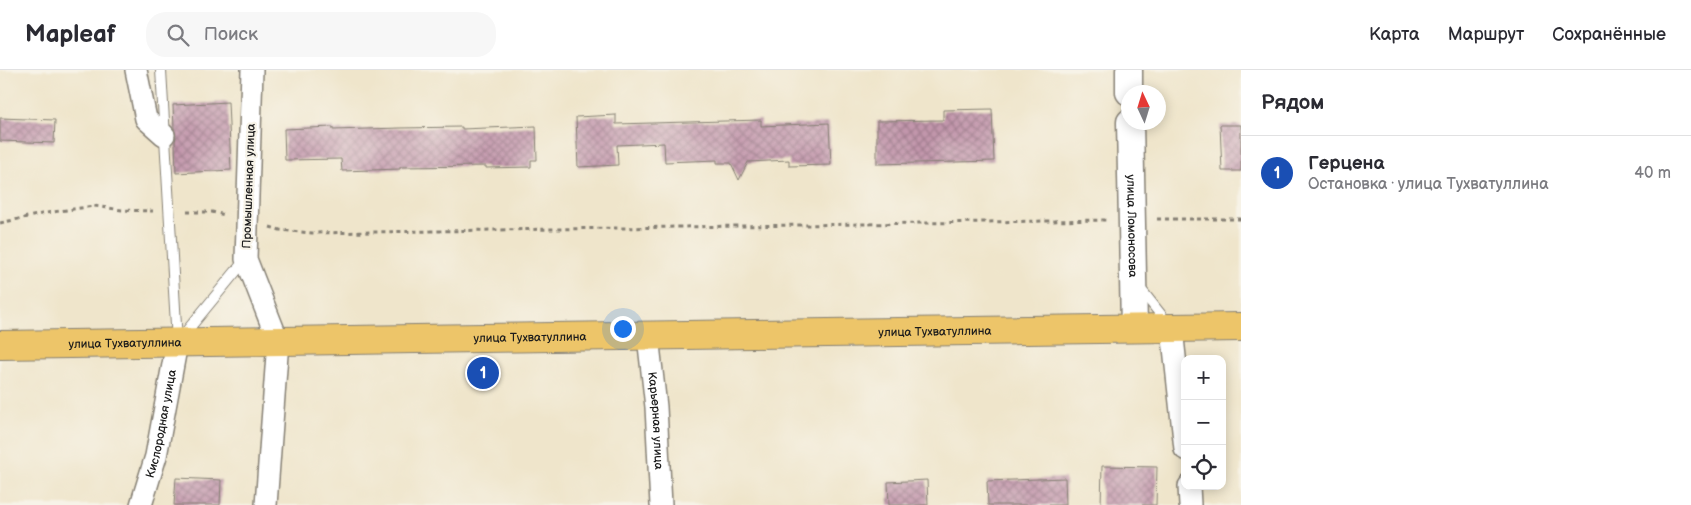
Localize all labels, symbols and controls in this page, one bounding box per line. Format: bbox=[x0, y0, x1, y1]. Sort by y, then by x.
search box bbox=[146, 12, 496, 57]
text: Mapleaf bbox=[25, 20, 116, 49]
icon: search bbox=[164, 21, 192, 49]
text: Поиск bbox=[204, 23, 258, 46]
text: Карта bbox=[1369, 24, 1420, 45]
text: Маршрут bbox=[1448, 24, 1524, 45]
text: Сохранённые bbox=[1552, 24, 1666, 45]
north arrow bbox=[1121, 85, 1166, 130]
text: Рядом bbox=[1261, 90, 1324, 115]
street label: Промышленная улица bbox=[239, 123, 259, 249]
text: Герцена bbox=[1308, 152, 1385, 175]
text: 1 bbox=[1274, 164, 1280, 183]
text: 40 m bbox=[1634, 164, 1671, 183]
street label: улица Ломоносова bbox=[1124, 174, 1141, 278]
text: Остановка · улица Тухватуллина bbox=[1308, 175, 1549, 194]
your location bbox=[610, 316, 636, 342]
street label: улица Тухватуллина bbox=[878, 323, 992, 340]
street label: улица Тухватуллина bbox=[473, 329, 587, 346]
street label: улица Тухватуллина bbox=[68, 335, 182, 352]
pin: 1 bbox=[467, 354, 499, 392]
map controls bbox=[1181, 355, 1226, 490]
button: + bbox=[1181, 355, 1226, 400]
street label: Кислородная улица bbox=[142, 368, 179, 480]
street label: Карьерная улица bbox=[645, 371, 667, 470]
button: − bbox=[1181, 400, 1226, 445]
button: locate bbox=[1181, 445, 1226, 490]

